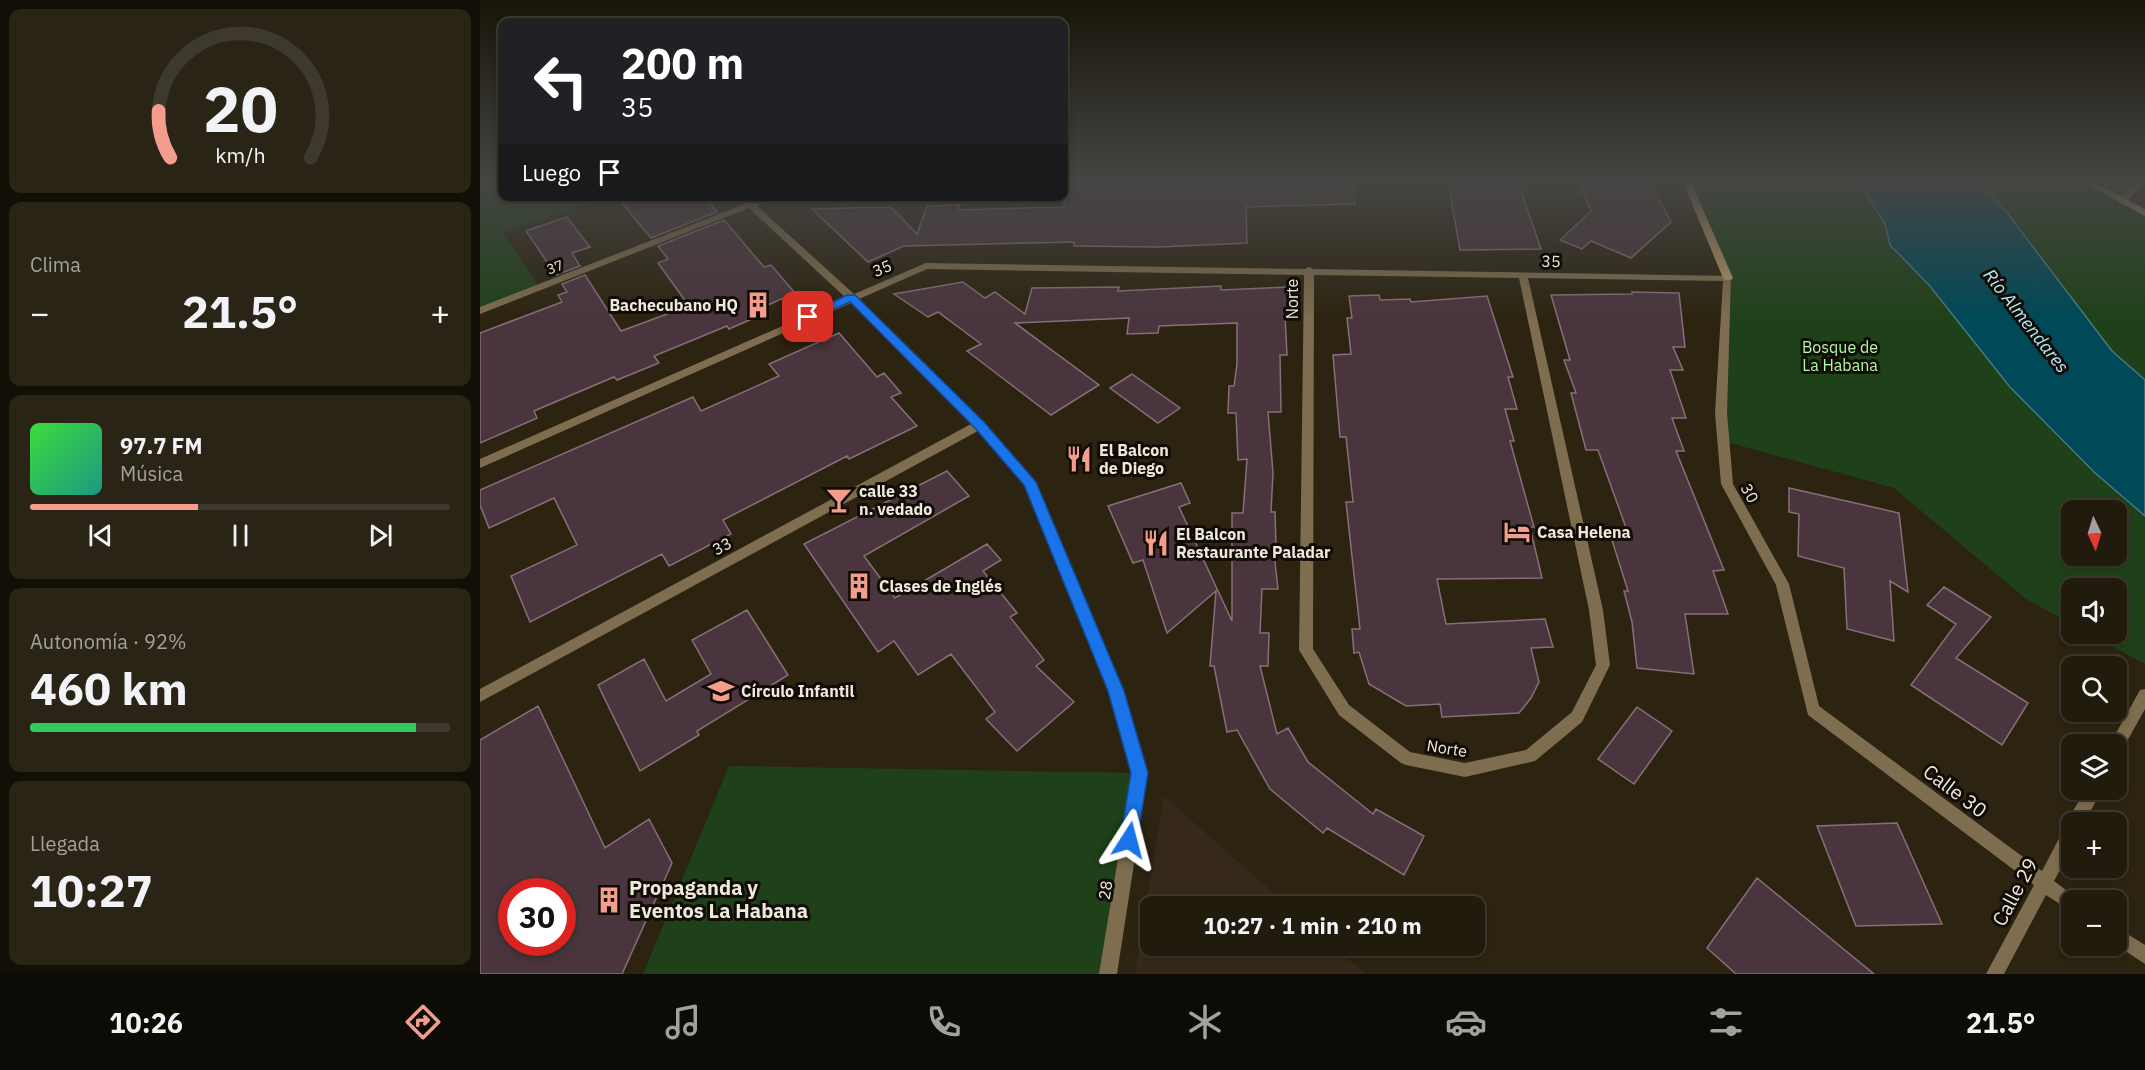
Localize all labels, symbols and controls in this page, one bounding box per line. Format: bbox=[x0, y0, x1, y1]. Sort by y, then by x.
text: 200 m bbox=[621, 36, 744, 91]
icon: left bbox=[522, 42, 600, 120]
text: 20 bbox=[203, 68, 277, 149]
text: 35 bbox=[621, 89, 653, 124]
text: km/h bbox=[215, 141, 265, 169]
icon: arrive bbox=[593, 156, 626, 189]
text: Luego bbox=[522, 158, 581, 187]
text: Clima bbox=[30, 251, 81, 278]
street label: 35 bbox=[1541, 251, 1561, 271]
street label: 35 bbox=[869, 255, 895, 281]
street label: 37 bbox=[544, 256, 566, 278]
water label: Río Almendares bbox=[1979, 264, 2074, 377]
street label: Norte bbox=[1282, 279, 1302, 319]
text: 21.5° bbox=[182, 282, 298, 340]
building icon: Bachecubano HQ bbox=[743, 290, 773, 320]
text: − bbox=[30, 291, 50, 334]
text: + bbox=[430, 291, 450, 334]
pin bbox=[782, 291, 833, 342]
place label: Bachecubano HQ bbox=[609, 295, 738, 315]
icon: arrive bbox=[791, 300, 824, 333]
park label: Bosque de La Habana bbox=[1802, 337, 1878, 375]
text: 97.7 FM bbox=[120, 431, 203, 460]
place label: El Balcon de Diego bbox=[1099, 440, 1169, 478]
restaurant icon: El Balcon de Diego bbox=[1064, 444, 1094, 474]
text: Música bbox=[120, 460, 183, 487]
street label: 30 bbox=[1737, 480, 1763, 506]
place label: calle 33 n. vedado bbox=[859, 481, 932, 519]
bar icon: calle 33 n. vedado bbox=[824, 485, 854, 515]
north arrow bbox=[2061, 500, 2127, 566]
map controls bbox=[2061, 500, 2127, 956]
hotel icon: Casa Helena bbox=[1502, 517, 1532, 547]
icon: previous bbox=[84, 519, 117, 552]
icon: pause bbox=[224, 519, 257, 552]
icon: next bbox=[364, 519, 397, 552]
place label: Casa Helena bbox=[1537, 522, 1631, 542]
place label: El Balcon Restaurante Paladar bbox=[1176, 524, 1331, 562]
restaurant icon: El Balcon Restaurante Paladar bbox=[1141, 528, 1171, 558]
street label: 33 bbox=[709, 533, 735, 559]
building icon: Clases de Inglés bbox=[844, 571, 874, 601]
place label: Clases de Inglés bbox=[879, 576, 1002, 596]
button: sound bbox=[2061, 578, 2127, 644]
text: Autonomía · 92% bbox=[30, 628, 187, 655]
button: search bbox=[2061, 656, 2127, 722]
text: 460 km bbox=[30, 659, 188, 717]
school or university icon: Círculo Infantil bbox=[706, 676, 736, 706]
place label: Círculo Infantil bbox=[741, 681, 854, 701]
button: layers bbox=[2061, 734, 2127, 800]
street label: Norte bbox=[1425, 735, 1469, 761]
street label: Calle 30 bbox=[1918, 758, 1993, 824]
position arrow bbox=[1097, 808, 1161, 872]
button: + bbox=[2061, 812, 2127, 878]
text: Llegada bbox=[30, 830, 100, 857]
street label: Calle 29 bbox=[1985, 853, 2044, 931]
text: 10:27 bbox=[30, 861, 153, 919]
place label: Propaganda y Eventos La Habana bbox=[629, 874, 808, 924]
speed limit sign: 30 bbox=[498, 878, 576, 956]
street label: 28 bbox=[1094, 879, 1116, 901]
building icon: Propaganda y Eventos La Habana bbox=[594, 885, 624, 915]
button: − bbox=[2061, 890, 2127, 956]
text: 10:27 · 1 min · 210 m bbox=[1203, 911, 1422, 940]
icon: directions bbox=[402, 1001, 444, 1043]
icon: music bbox=[662, 1001, 704, 1043]
icon: phone bbox=[923, 1001, 965, 1043]
icon: climate bbox=[1184, 1001, 1226, 1043]
icon: car bbox=[1445, 1001, 1487, 1043]
icon: filters bbox=[1705, 1001, 1747, 1043]
text: 10:26 bbox=[109, 1005, 183, 1040]
text: 21.5° bbox=[1966, 1005, 2036, 1040]

